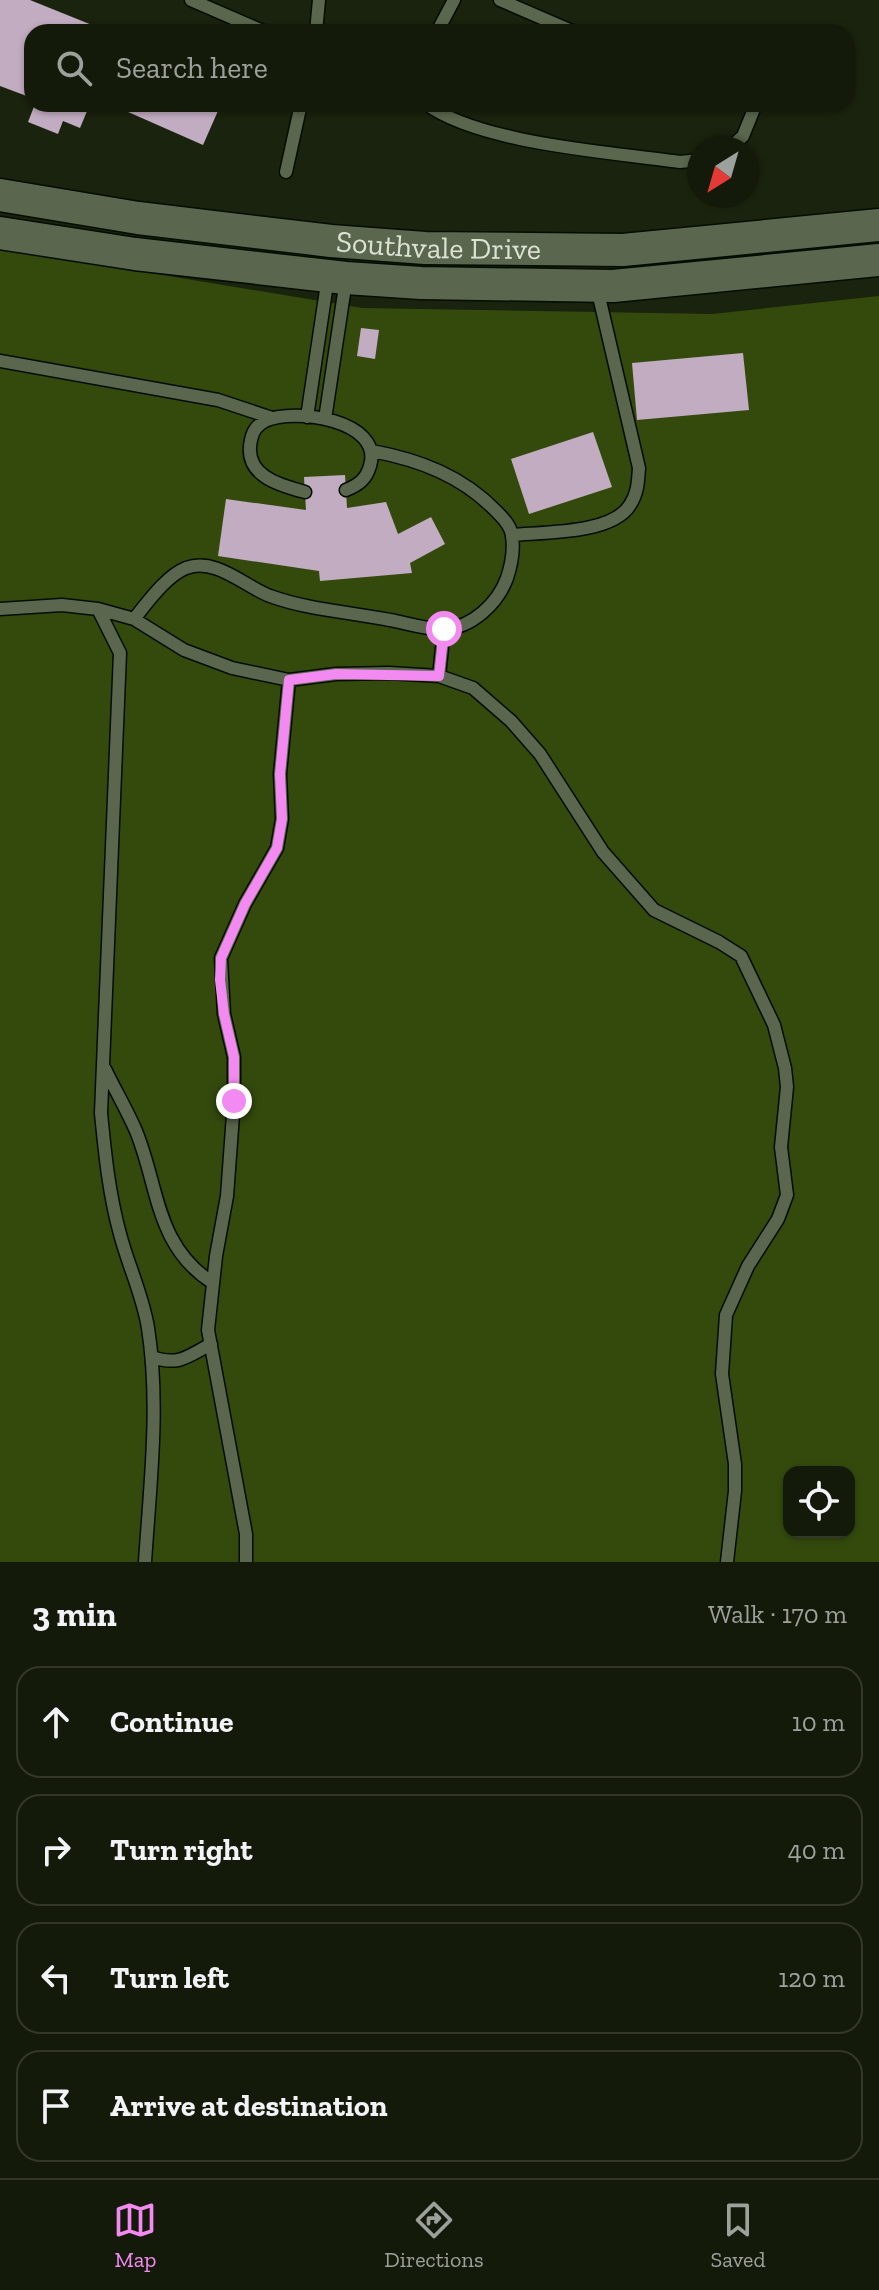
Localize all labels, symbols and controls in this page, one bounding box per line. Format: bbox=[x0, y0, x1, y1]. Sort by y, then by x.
search box bbox=[24, 24, 855, 112]
icon: search bbox=[52, 46, 96, 90]
text: Search here bbox=[116, 50, 268, 86]
north arrow bbox=[687, 136, 759, 208]
street label: Southvale Drive bbox=[335, 223, 541, 267]
route start bbox=[426, 611, 462, 647]
route end bbox=[216, 1083, 252, 1119]
map controls bbox=[783, 1466, 855, 1538]
button: locate bbox=[783, 1466, 855, 1538]
text: 3 min bbox=[32, 1594, 117, 1635]
text: Walk · 170 m bbox=[708, 1598, 847, 1630]
icon: ahead bbox=[34, 1700, 78, 1744]
text: Continue bbox=[110, 1704, 234, 1740]
text: 10 m bbox=[792, 1706, 845, 1738]
icon: right bbox=[34, 1828, 78, 1872]
text: Turn right bbox=[110, 1832, 252, 1868]
text: 40 m bbox=[788, 1834, 845, 1866]
icon: left bbox=[34, 1956, 78, 2000]
text: Turn left bbox=[110, 1960, 229, 1996]
text: 120 m bbox=[778, 1962, 845, 1994]
icon: arrive bbox=[34, 2084, 78, 2128]
text: Arrive at destination bbox=[110, 2088, 387, 2124]
tab: Map bbox=[113, 2198, 157, 2273]
tab: Directions bbox=[384, 2198, 484, 2273]
tab: Saved bbox=[710, 2198, 766, 2273]

